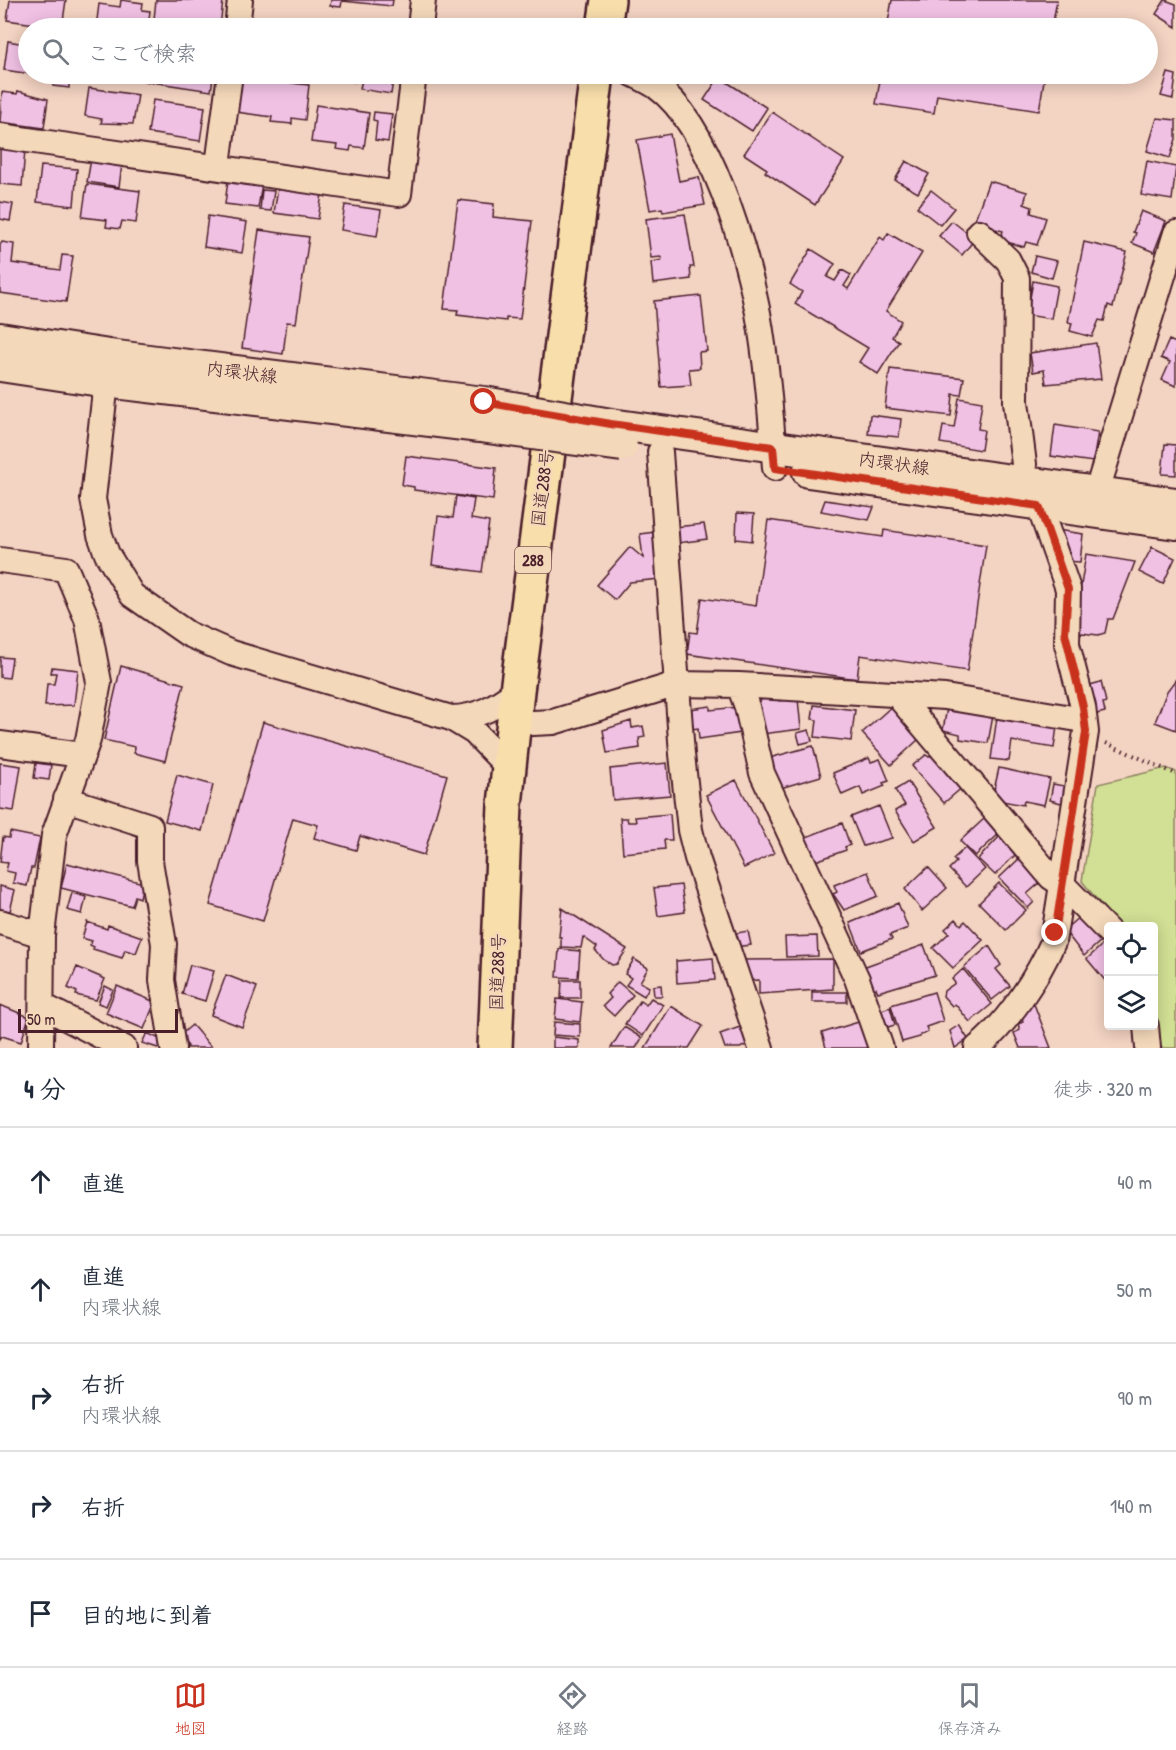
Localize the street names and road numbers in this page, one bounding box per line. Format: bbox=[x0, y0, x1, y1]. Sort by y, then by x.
street label: 内環状線 bbox=[205, 355, 279, 389]
street label: 内環状線 bbox=[857, 446, 931, 480]
street label: 国道288号 bbox=[525, 448, 559, 528]
road number: 288 bbox=[515, 547, 551, 573]
street label: 国道288号 bbox=[483, 933, 511, 1011]

